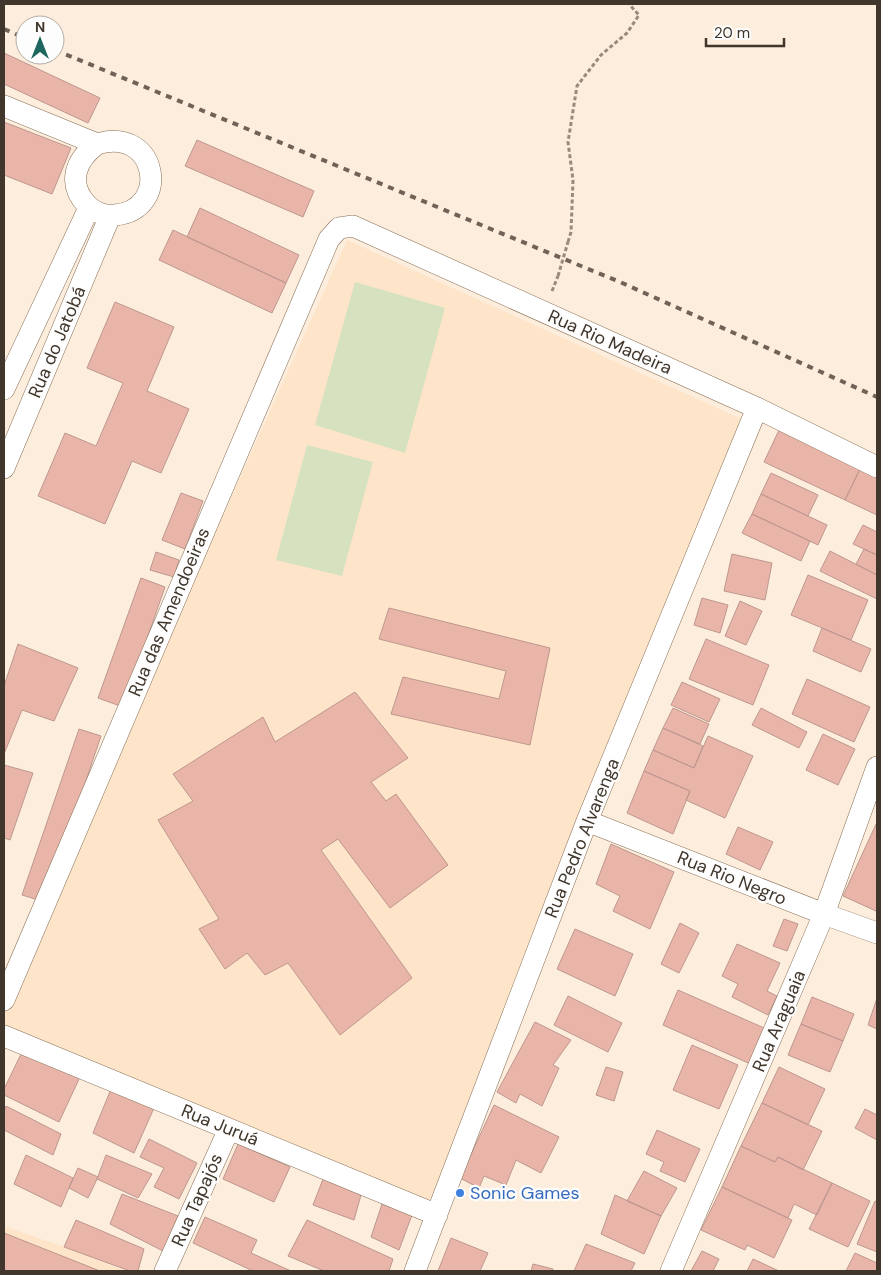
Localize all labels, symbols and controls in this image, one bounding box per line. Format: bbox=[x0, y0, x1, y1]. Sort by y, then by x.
north arrow bbox=[15, 15, 65, 65]
scale bar bbox=[706, 15, 784, 47]
text: N bbox=[35, 18, 45, 36]
text: 20 m bbox=[714, 23, 750, 43]
street label: Rua do Jatobá bbox=[23, 282, 91, 402]
street label: Rua Rio Madeira bbox=[544, 304, 676, 380]
street label: Rua das Amendoeiras bbox=[123, 524, 215, 700]
street label: Rua Pedro Alvarenga bbox=[539, 755, 625, 921]
street label: Rua Rio Negro bbox=[674, 845, 790, 911]
street label: Rua Araguaia bbox=[747, 966, 811, 1076]
street label: Rua Juruá bbox=[178, 1099, 262, 1151]
street label: Rua Tapajós bbox=[166, 1150, 228, 1250]
place label: Sonic Games bbox=[470, 1181, 580, 1205]
marker: Sonic Games bbox=[454, 1187, 466, 1199]

